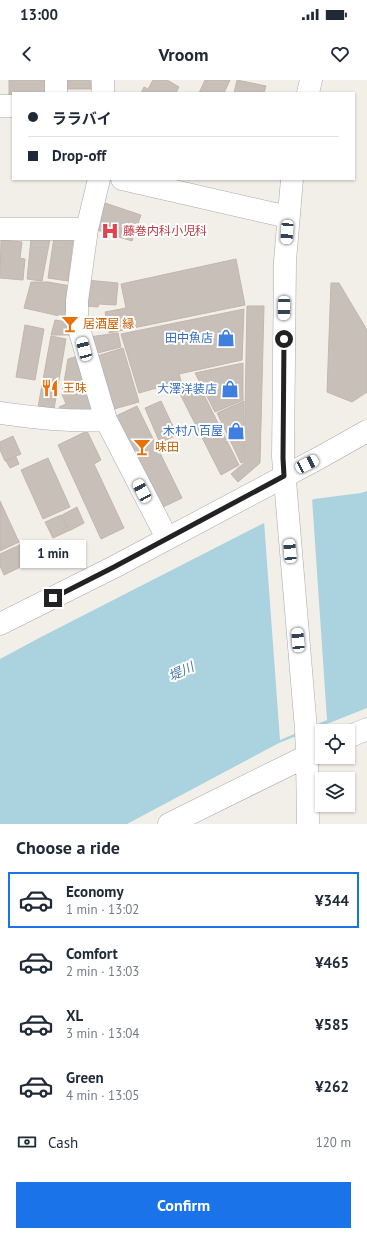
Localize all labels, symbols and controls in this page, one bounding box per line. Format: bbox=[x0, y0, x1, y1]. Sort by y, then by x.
text: 13:00 bbox=[20, 5, 58, 24]
icon: back bbox=[16, 43, 38, 65]
text: Vroom bbox=[159, 43, 208, 66]
icon: heart bbox=[329, 43, 351, 65]
text: ララバイ bbox=[52, 109, 112, 128]
text: Drop-off bbox=[52, 146, 106, 165]
car bbox=[280, 220, 294, 244]
hospital icon: 藤巻内科小児科 bbox=[100, 221, 120, 241]
place label: 藤巻内科小児科 bbox=[123, 223, 207, 238]
car bbox=[278, 296, 290, 320]
bar icon: 居酒屋 縁 bbox=[60, 314, 80, 334]
place label: 居酒屋 縁 bbox=[83, 316, 134, 331]
shop icon: 田中魚店 bbox=[216, 328, 236, 348]
place label: 田中魚店 bbox=[165, 330, 213, 345]
route start bbox=[275, 330, 293, 348]
car bbox=[75, 336, 93, 362]
restaurant icon: 王味 bbox=[40, 378, 60, 398]
shop icon: 大澤洋装店 bbox=[220, 379, 240, 399]
place label: 王味 bbox=[63, 380, 87, 395]
place label: 大澤洋装店 bbox=[157, 381, 217, 396]
shop icon: 木村八百屋 bbox=[226, 421, 246, 441]
place label: 木村八百屋 bbox=[163, 423, 223, 438]
bar icon: 味田 bbox=[132, 437, 152, 457]
place label: 味田 bbox=[155, 439, 179, 454]
car bbox=[294, 453, 320, 475]
car bbox=[131, 478, 153, 504]
car bbox=[283, 539, 297, 563]
callout: 1 min bbox=[20, 540, 86, 568]
text: 1 min bbox=[37, 545, 69, 562]
route end bbox=[44, 589, 62, 607]
car bbox=[291, 628, 305, 652]
water label: 堤川 bbox=[166, 657, 198, 685]
map controls bbox=[315, 724, 355, 812]
button: locate bbox=[315, 724, 355, 764]
button: layers bbox=[315, 772, 355, 812]
text: Choose a ride bbox=[16, 836, 120, 859]
icon: car bbox=[18, 882, 54, 918]
text: Economy bbox=[66, 882, 124, 901]
text: ¥344 bbox=[315, 891, 349, 910]
text: 1 min · 13:02 bbox=[66, 901, 139, 918]
icon: car bbox=[18, 944, 54, 980]
text: Comfort bbox=[66, 944, 118, 963]
text: ¥465 bbox=[315, 953, 349, 972]
text: 2 min · 13:03 bbox=[66, 963, 139, 980]
icon: car bbox=[18, 1006, 54, 1042]
text: XL bbox=[66, 1006, 83, 1025]
text: ¥585 bbox=[315, 1015, 349, 1034]
text: 3 min · 13:04 bbox=[66, 1025, 139, 1042]
icon: car bbox=[18, 1068, 54, 1104]
text: Green bbox=[66, 1068, 104, 1087]
text: ¥262 bbox=[315, 1077, 349, 1096]
text: 4 min · 13:05 bbox=[66, 1087, 139, 1104]
icon: cash bbox=[16, 1131, 38, 1153]
text: Cash bbox=[48, 1133, 78, 1152]
text: 120 m bbox=[316, 1134, 351, 1151]
button: Confirm bbox=[16, 1182, 351, 1228]

